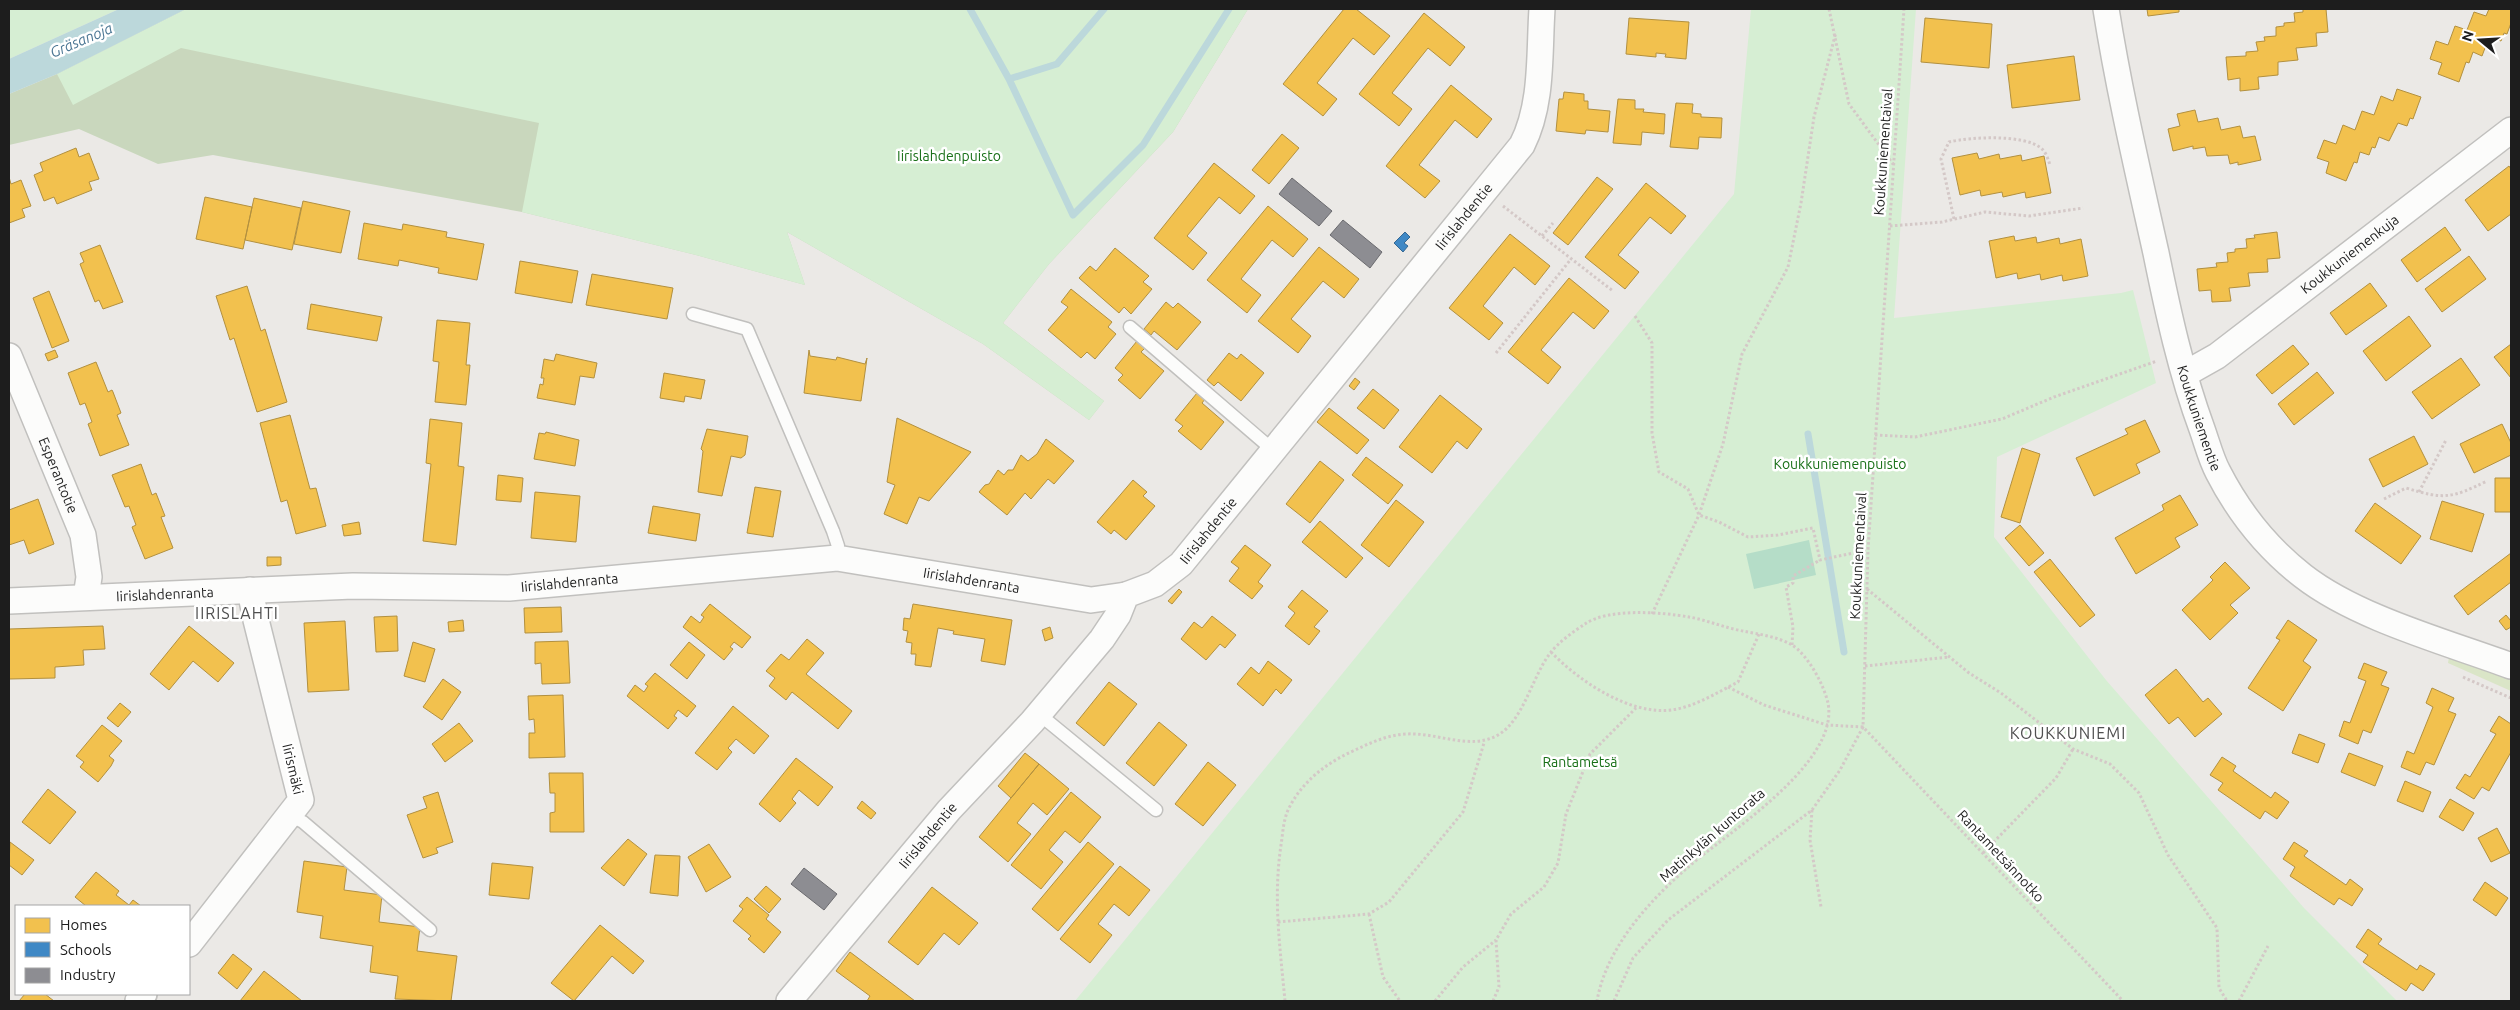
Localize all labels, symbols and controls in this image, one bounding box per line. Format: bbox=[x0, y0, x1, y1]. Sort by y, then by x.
north arrow bbox=[2455, 15, 2505, 65]
water label: Gräsanoja bbox=[47, 19, 115, 61]
text: N bbox=[2458, 29, 2477, 43]
street label: Koukkuniementaival bbox=[1871, 88, 1895, 216]
park label: Iirislahdenpuisto bbox=[897, 148, 1001, 164]
street label: Iirislahdentie bbox=[1432, 180, 1496, 253]
street label: Koukkuniemenkuja bbox=[2297, 211, 2402, 297]
street label: Koukkuniementie bbox=[2174, 364, 2224, 474]
street label: Esperantotie bbox=[35, 435, 81, 516]
park label: Koukkuniemenpuisto bbox=[1774, 456, 1906, 472]
street label: Koukkuniementaival bbox=[1847, 492, 1869, 620]
street label: Iirislahdentie bbox=[1176, 494, 1240, 567]
street label: Iirislahdenranta bbox=[922, 564, 1021, 596]
street label: Iirislahdenranta bbox=[520, 570, 619, 595]
street label: Iirislahdenranta bbox=[116, 584, 214, 604]
district label: IIRISLAHTI bbox=[195, 604, 279, 622]
district label: KOUKKUNIEMI bbox=[2010, 724, 2126, 742]
street label: Iirismäki bbox=[279, 742, 307, 796]
park label: Rantametsä bbox=[1542, 754, 1618, 770]
street label: Matinkylän kuntorata bbox=[1656, 785, 1768, 885]
street label: Iirislahdentie bbox=[895, 799, 960, 872]
street label: Rantametsännotko bbox=[1954, 807, 2048, 905]
legend bbox=[15, 905, 190, 995]
text: Homes bbox=[60, 916, 107, 933]
text: Schools bbox=[60, 941, 111, 958]
text: Industry bbox=[60, 966, 115, 983]

